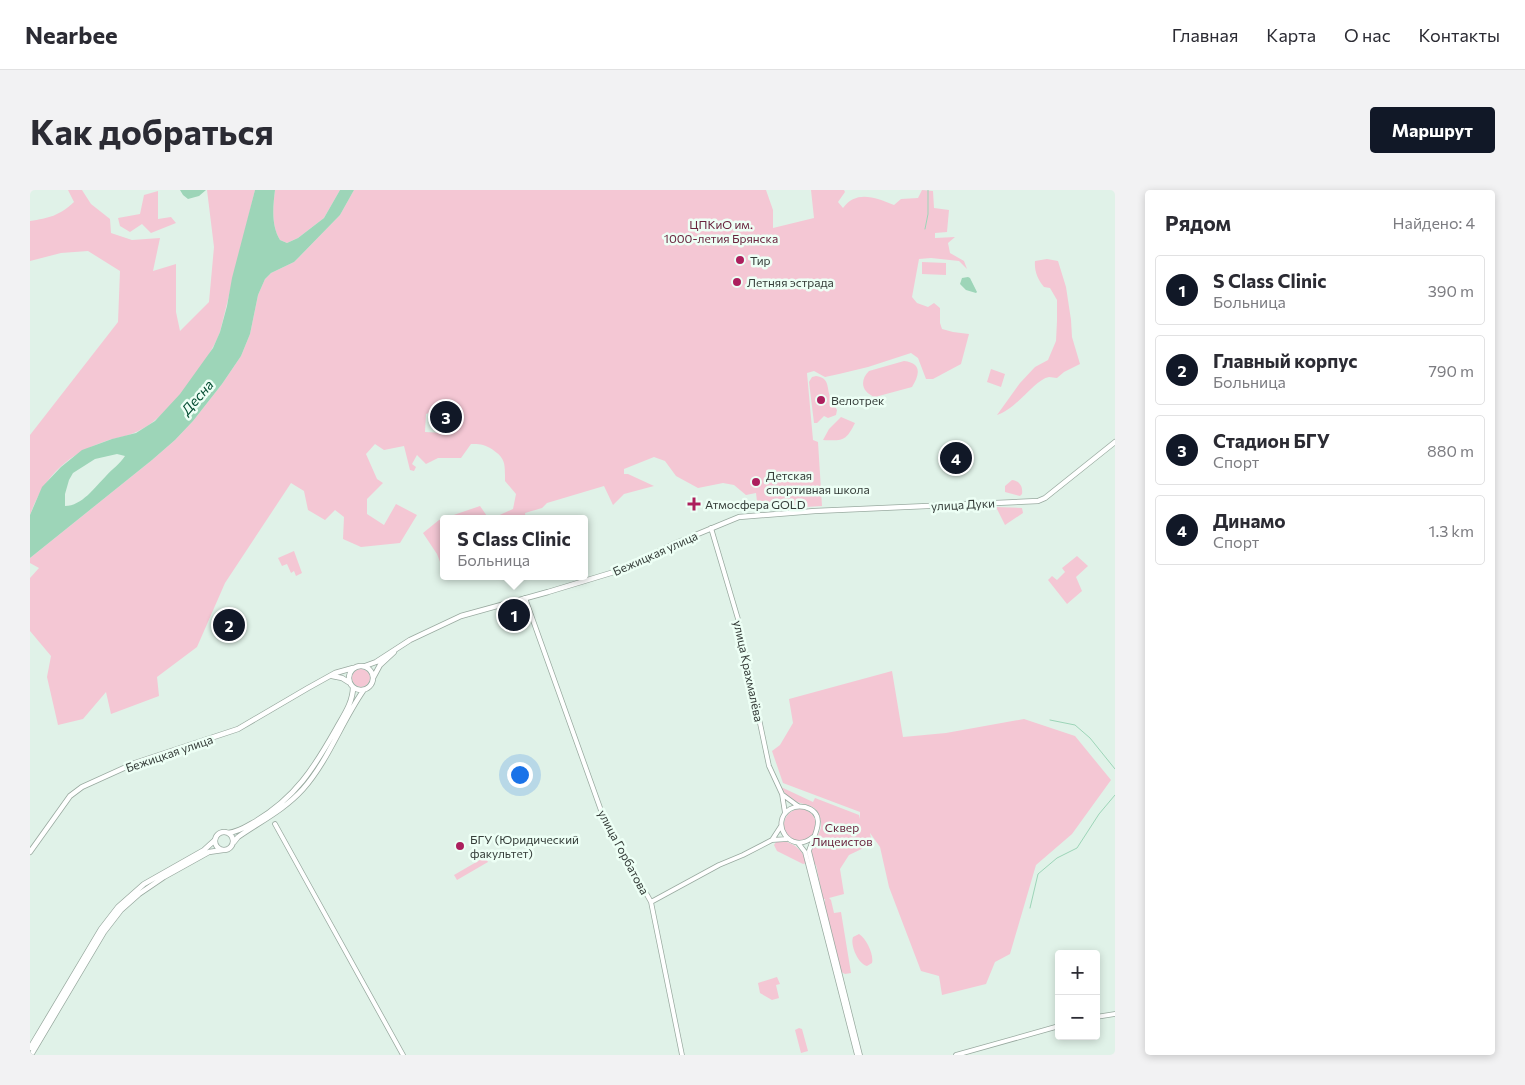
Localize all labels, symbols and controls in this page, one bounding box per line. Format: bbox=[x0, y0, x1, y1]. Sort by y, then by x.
text: Nearbee bbox=[25, 20, 118, 49]
text: Главная bbox=[1172, 24, 1238, 46]
text: Карта bbox=[1266, 24, 1316, 46]
text: О нас bbox=[1344, 24, 1391, 46]
text: Контакты bbox=[1419, 24, 1500, 46]
button: Маршрут bbox=[1370, 107, 1495, 153]
text: Как добраться bbox=[30, 109, 274, 152]
text: Рядом bbox=[1165, 210, 1231, 235]
text: Найдено: 4 bbox=[1393, 213, 1475, 232]
park label: ЦПКиО им. 1000-летия Брянска bbox=[664, 217, 778, 245]
place label: Тир bbox=[750, 253, 771, 267]
marker: Тир bbox=[734, 254, 746, 266]
text: S Class Clinic bbox=[1213, 269, 1326, 292]
place label: Летняя эстрада bbox=[747, 275, 834, 289]
marker: Летняя эстрада bbox=[731, 276, 743, 288]
text: 1 bbox=[1178, 281, 1186, 300]
text: 390 m bbox=[1428, 281, 1474, 300]
text: Больница bbox=[1213, 292, 1286, 311]
text: Главный корпус bbox=[1213, 349, 1358, 372]
text: 2 bbox=[1177, 361, 1187, 380]
text: 790 m bbox=[1428, 361, 1474, 380]
text: Больница bbox=[1213, 372, 1286, 391]
water label: Десна bbox=[176, 376, 217, 419]
place label: Велотрек bbox=[831, 393, 885, 407]
marker: Велотрек bbox=[815, 394, 827, 406]
pin: 3 bbox=[430, 398, 462, 436]
text: Стадион БГУ bbox=[1213, 429, 1330, 452]
pin: 4 bbox=[940, 439, 972, 477]
text: 3 bbox=[1177, 441, 1187, 460]
text: 880 m bbox=[1427, 441, 1474, 460]
text: Спорт bbox=[1213, 452, 1259, 471]
place label: Детская спортивная школа bbox=[766, 468, 870, 496]
marker: Детская спортивная школа bbox=[750, 476, 762, 488]
street label: улица Дуки bbox=[931, 495, 995, 513]
marker: Атмосфера GOLD bbox=[687, 497, 701, 511]
place label: Атмосфера GOLD bbox=[705, 497, 806, 511]
text: Динамо bbox=[1213, 509, 1286, 532]
popup bbox=[440, 515, 588, 580]
text: 4 bbox=[1177, 521, 1187, 540]
text: 1.3 km bbox=[1429, 521, 1474, 540]
text: S Class Clinic bbox=[457, 527, 571, 550]
street label: Бежицкая улица bbox=[610, 528, 700, 578]
text: Спорт bbox=[1213, 532, 1259, 551]
text: Больница bbox=[457, 550, 530, 569]
pin: 1 bbox=[498, 596, 530, 634]
pin: 2 bbox=[213, 606, 245, 644]
street label: улица Крахмалёва bbox=[731, 619, 767, 723]
street label: Бежицкая улица bbox=[124, 732, 214, 774]
your location bbox=[507, 762, 533, 788]
street label: улица Горбатова bbox=[596, 807, 652, 897]
park label: Сквер Лицеистов bbox=[811, 820, 873, 848]
place label: БГУ (Юридический факультет) bbox=[470, 832, 579, 860]
marker: БГУ (Юридический факультет) bbox=[454, 840, 466, 852]
map controls bbox=[1055, 950, 1100, 1040]
button: + bbox=[1055, 950, 1100, 995]
button: − bbox=[1055, 995, 1100, 1040]

